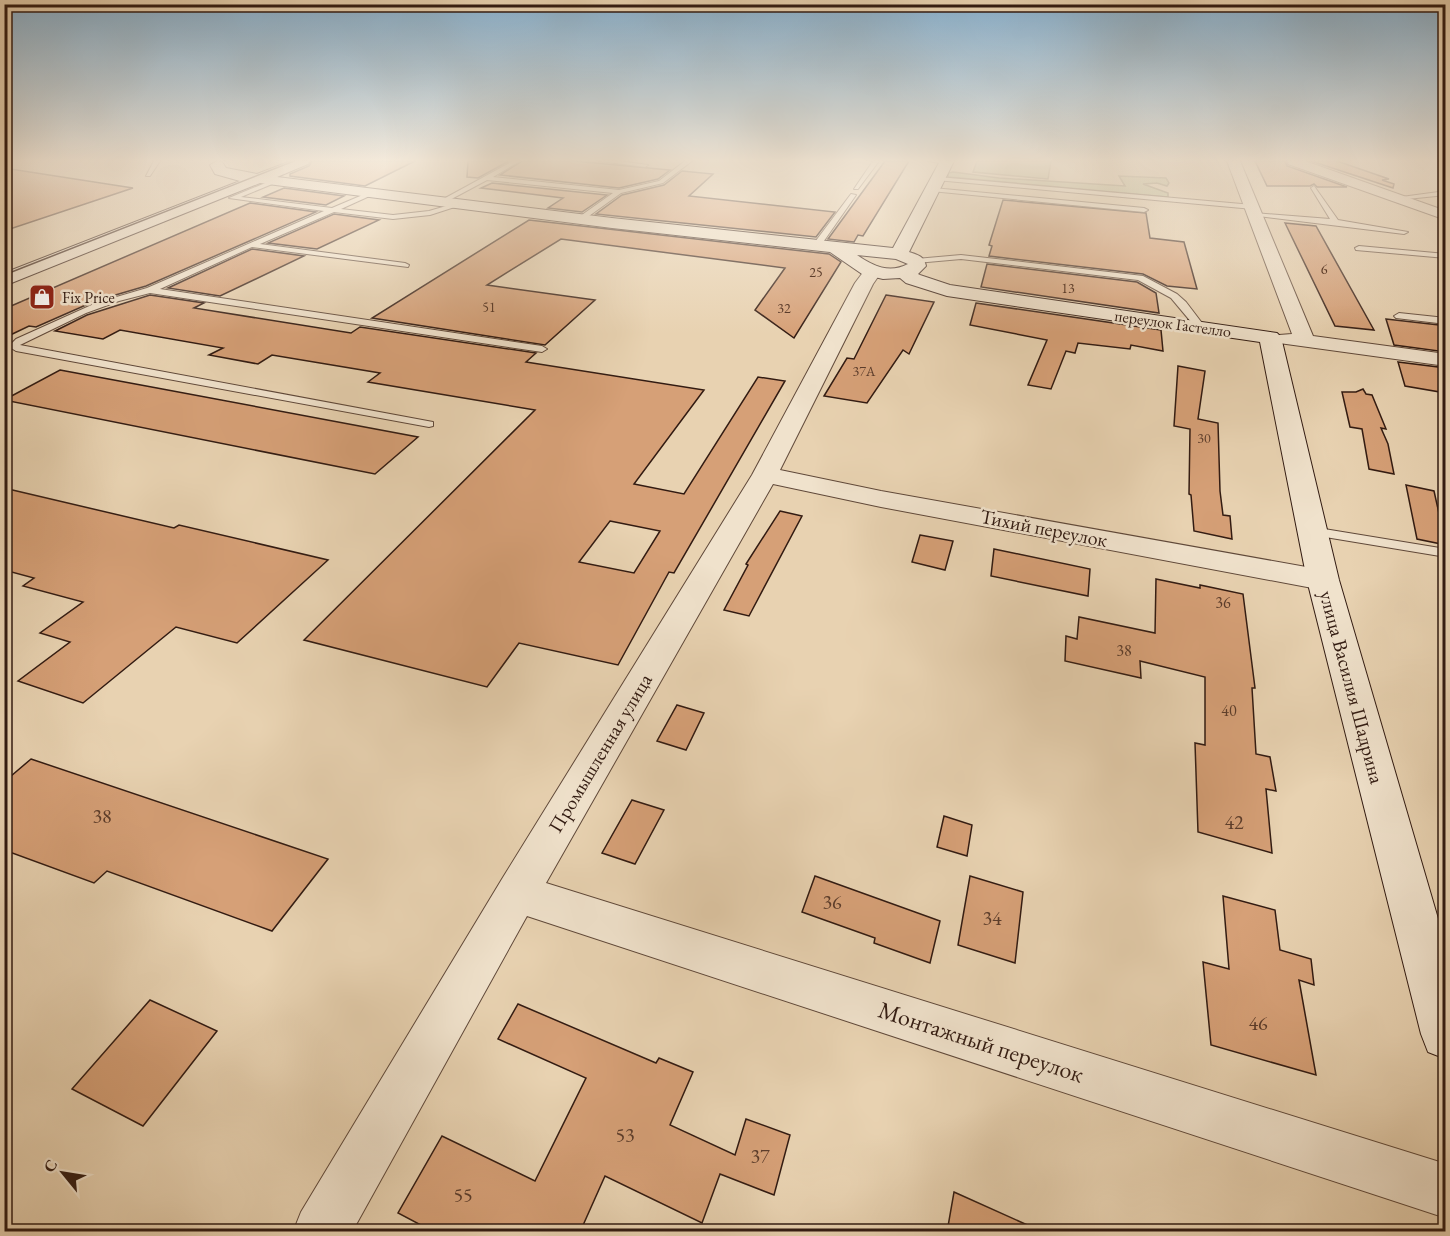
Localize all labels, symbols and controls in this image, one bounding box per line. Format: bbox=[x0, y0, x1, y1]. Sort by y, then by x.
house number: 6 bbox=[1321, 260, 1328, 278]
house number: 25 bbox=[809, 263, 823, 281]
house number: 13 bbox=[1061, 279, 1075, 297]
shop icon: Fix Price bbox=[27, 282, 57, 312]
place label: Fix Price bbox=[62, 287, 115, 308]
house number: 51 bbox=[482, 298, 496, 316]
house number: 32 bbox=[777, 299, 791, 317]
street label: переулок Гастелло bbox=[1113, 305, 1233, 342]
house number: 37А bbox=[852, 362, 876, 380]
house number: 30 bbox=[1197, 429, 1211, 447]
street label: Тихий переулок bbox=[978, 503, 1110, 553]
street label: улица Василия Шадрина bbox=[1314, 588, 1390, 787]
house number: 36 bbox=[1215, 592, 1231, 613]
house number: 38 bbox=[1116, 640, 1132, 661]
street label: Промышленная улица bbox=[542, 669, 658, 837]
house number: 40 bbox=[1221, 700, 1237, 721]
house number: 38 bbox=[92, 803, 112, 829]
house number: 42 bbox=[1224, 809, 1244, 835]
house number: 36 bbox=[822, 889, 842, 915]
house number: 34 bbox=[982, 905, 1002, 931]
street label: Монтажный переулок bbox=[875, 994, 1088, 1090]
house number: 46 bbox=[1248, 1010, 1268, 1036]
house number: 53 bbox=[615, 1122, 635, 1148]
north arrow bbox=[33, 1143, 93, 1203]
house number: 37 bbox=[750, 1143, 770, 1169]
text: С bbox=[39, 1156, 62, 1176]
house number: 55 bbox=[453, 1182, 473, 1208]

